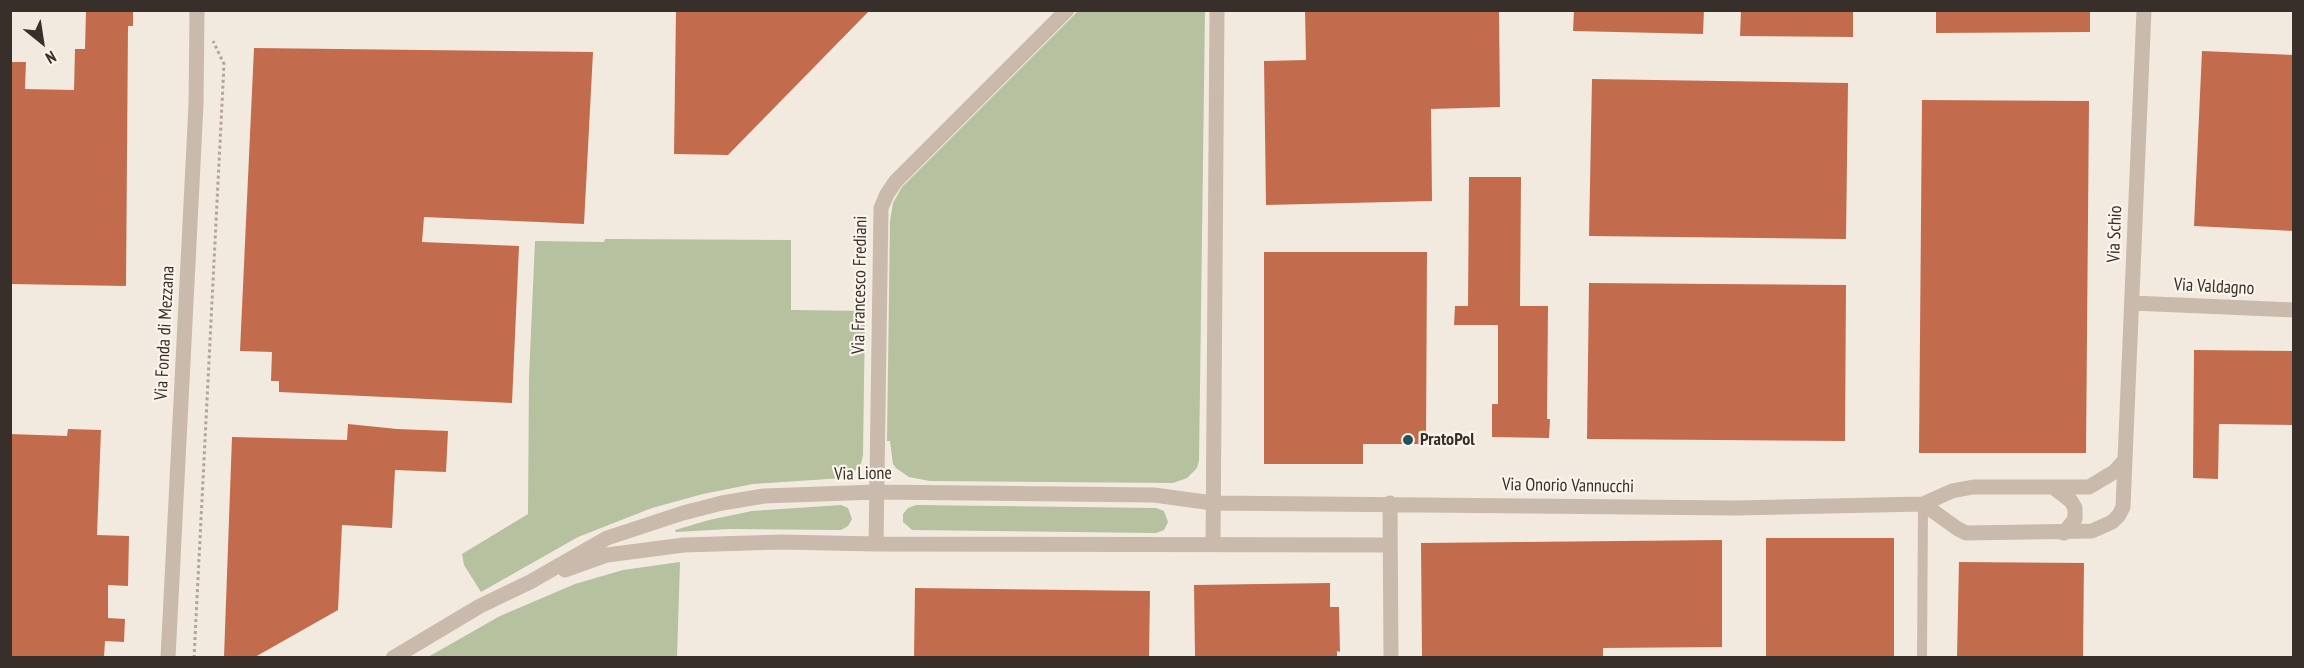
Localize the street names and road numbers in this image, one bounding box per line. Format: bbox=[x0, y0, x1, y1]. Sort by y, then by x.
street label: Via Schio bbox=[2103, 205, 2127, 263]
street label: Via Francesco Frediani bbox=[848, 216, 872, 354]
street label: Via Fonda di Mezzana bbox=[151, 265, 179, 401]
street label: Via Valdagno bbox=[2173, 274, 2255, 300]
street label: Via Lione bbox=[834, 463, 892, 485]
street label: Via Onorio Vannucchi bbox=[1502, 474, 1634, 498]

